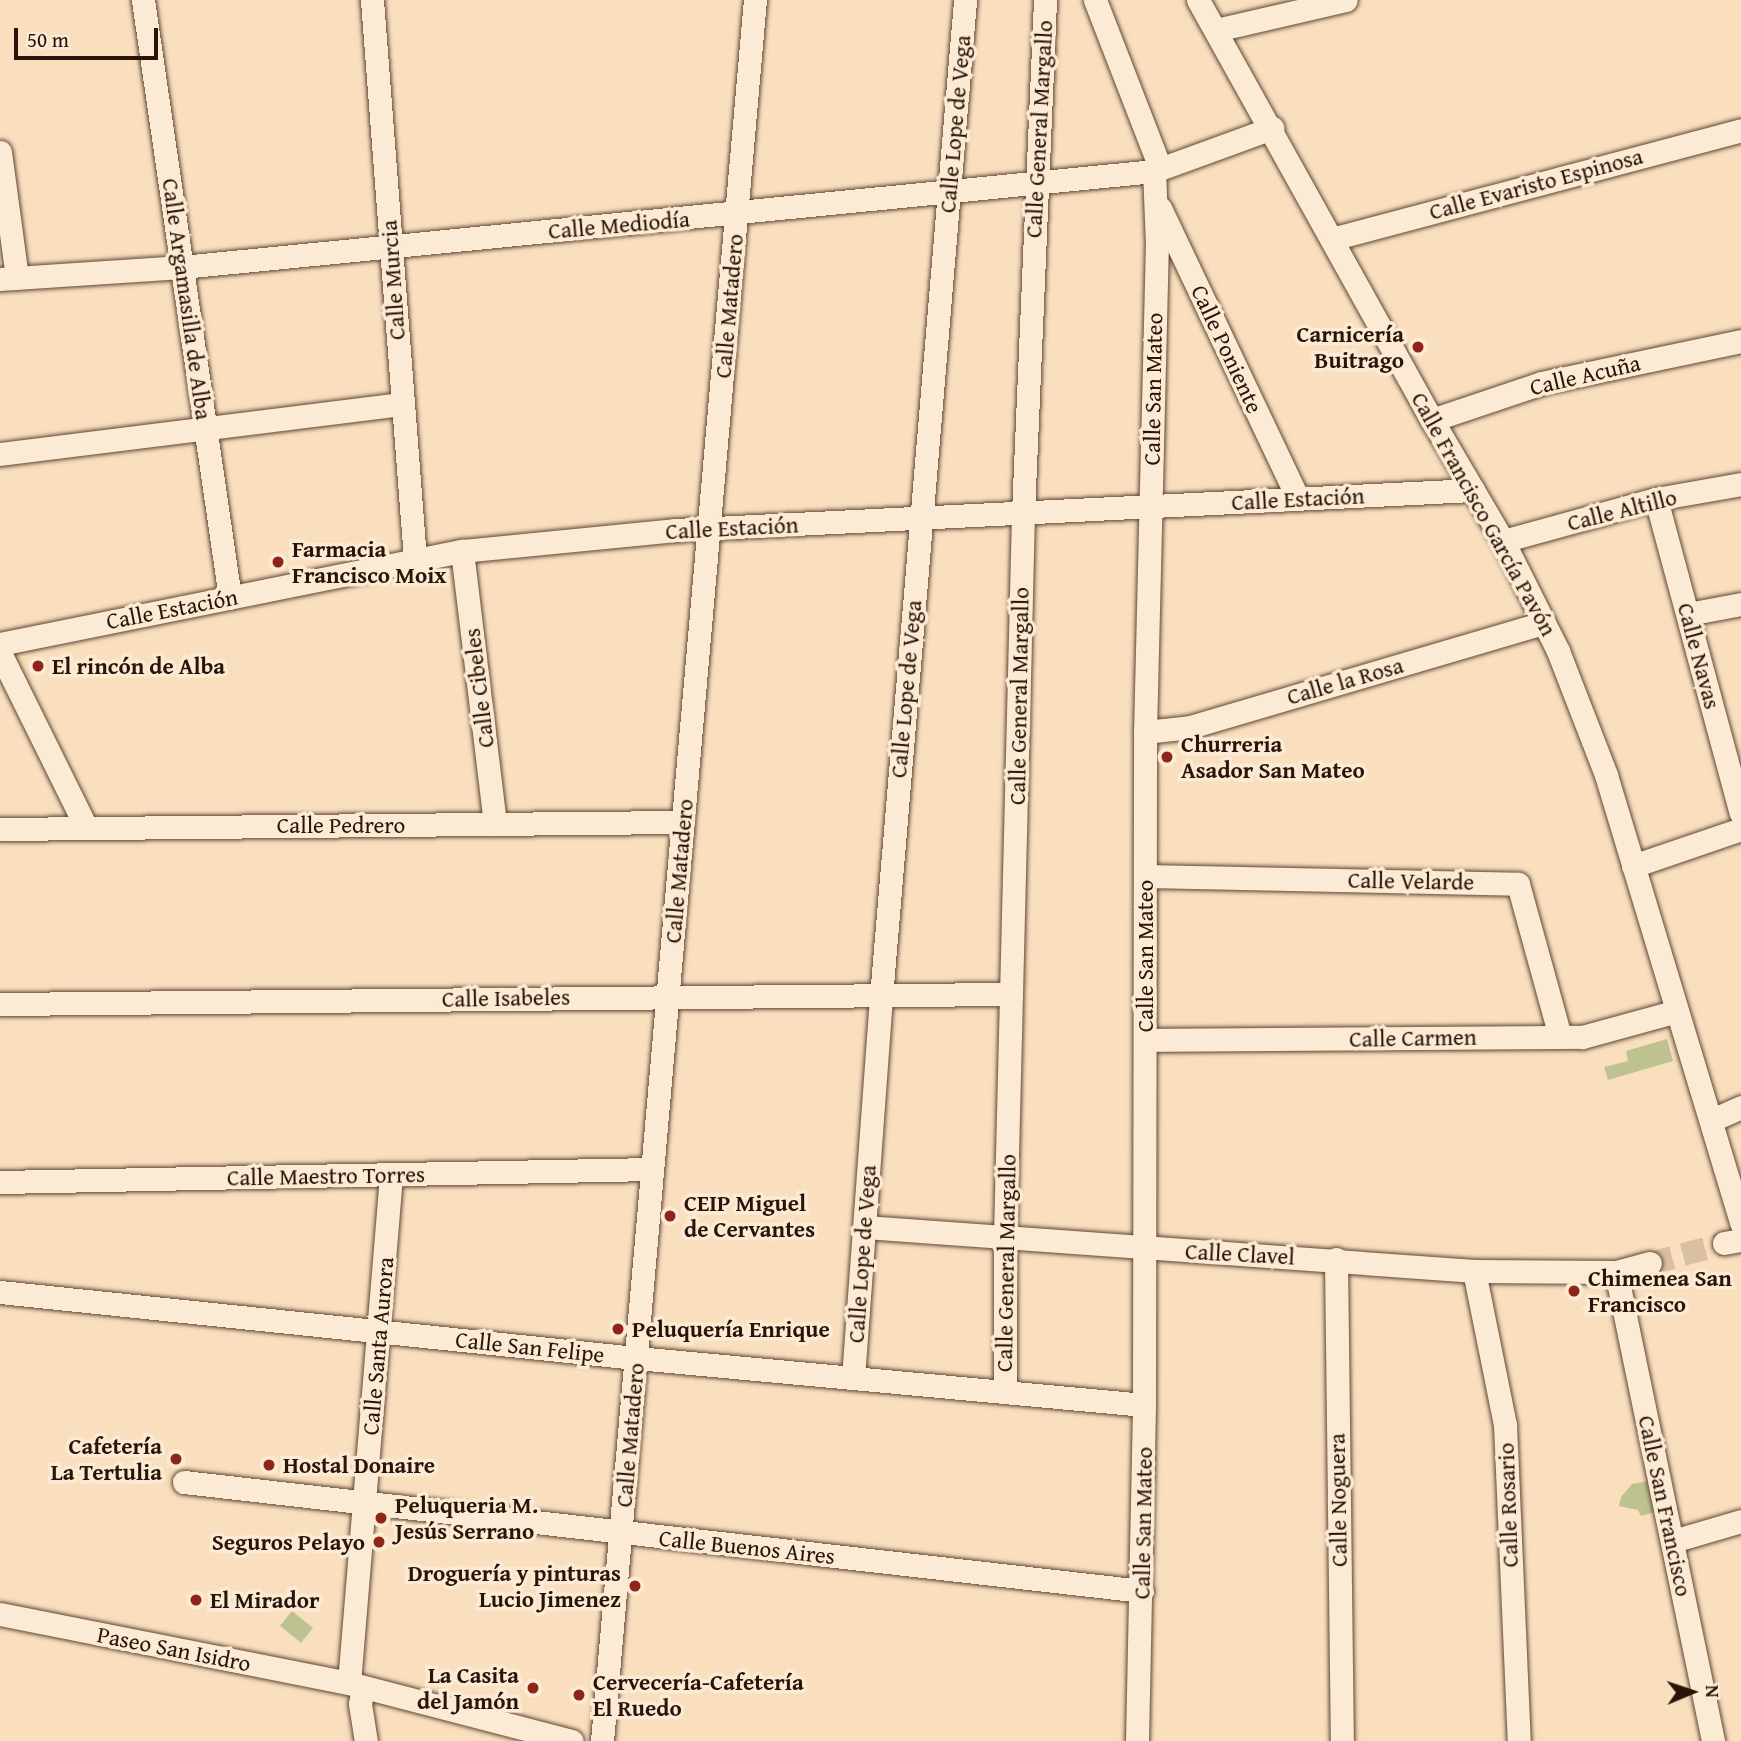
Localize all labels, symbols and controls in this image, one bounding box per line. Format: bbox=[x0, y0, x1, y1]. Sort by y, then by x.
scale bar bbox=[18, 14, 161, 58]
street label: Calle General Margallo bbox=[1020, 19, 1058, 239]
text: 50 m bbox=[27, 24, 69, 55]
street label: Calle Lope de Vega bbox=[933, 34, 977, 214]
street label: Calle Evaristo Espinosa bbox=[1426, 142, 1646, 226]
street label: Calle Argamasilla de Alba bbox=[156, 177, 218, 421]
street label: Calle Mediodía bbox=[547, 205, 691, 245]
street label: Calle Murcia bbox=[375, 219, 411, 341]
street label: Calle Matadero bbox=[709, 233, 749, 379]
street label: Calle Poniente bbox=[1185, 281, 1269, 417]
street label: Calle San Mateo bbox=[1138, 312, 1168, 466]
place label: Carnicería Buitrago bbox=[1297, 320, 1404, 374]
marker: Carnicería Buitrago bbox=[1410, 339, 1426, 355]
street label: Calle Acuña bbox=[1527, 349, 1643, 401]
street label: Calle Francisco García Pavón bbox=[1405, 387, 1563, 641]
street label: Calle Estación bbox=[1231, 482, 1365, 516]
street label: Calle Altillo bbox=[1564, 483, 1680, 537]
street label: Calle Estación bbox=[665, 511, 799, 545]
place label: Farmacia Francisco Moix bbox=[292, 535, 446, 589]
marker: Farmacia Francisco Moix bbox=[270, 554, 286, 570]
street label: Calle Estación bbox=[104, 583, 240, 635]
street label: Calle General Margallo bbox=[1003, 587, 1035, 805]
street label: Calle Lope de Vega bbox=[884, 599, 928, 779]
street label: Calle Navas bbox=[1672, 600, 1726, 712]
street label: Calle Cibeles bbox=[458, 627, 500, 749]
street label: Calle la Rosa bbox=[1284, 651, 1406, 711]
place label: El rincón de Alba bbox=[52, 652, 225, 680]
marker: El rincón de Alba bbox=[30, 658, 46, 674]
place label: Churreria Asador San Mateo bbox=[1181, 730, 1365, 784]
marker: Churreria Asador San Mateo bbox=[1159, 749, 1175, 765]
street label: Calle Matadero bbox=[659, 798, 699, 944]
street label: Calle Pedrero bbox=[277, 811, 405, 839]
street label: Calle Velarde bbox=[1348, 866, 1474, 896]
street label: Calle San Mateo bbox=[1131, 880, 1159, 1032]
street label: Calle Isabeles bbox=[442, 983, 570, 1013]
street label: Calle Carmen bbox=[1349, 1023, 1477, 1053]
street label: Calle General Margallo bbox=[990, 1154, 1022, 1372]
street label: Calle Maestro Torres bbox=[227, 1160, 425, 1192]
street label: Calle Lope de Vega bbox=[842, 1164, 882, 1344]
place label: CEIP Miguel de Cervantes bbox=[684, 1189, 815, 1243]
marker: CEIP Miguel de Cervantes bbox=[662, 1208, 678, 1224]
street label: Calle Clavel bbox=[1184, 1237, 1296, 1271]
street label: Calle Santa Aurora bbox=[356, 1256, 400, 1436]
place label: Chimenea San Francisco bbox=[1588, 1264, 1732, 1318]
marker: Chimenea San Francisco bbox=[1566, 1283, 1582, 1299]
place label: Peluquería Enrique bbox=[632, 1315, 830, 1343]
marker: Peluquería Enrique bbox=[610, 1321, 626, 1337]
street label: Calle San Felipe bbox=[454, 1325, 606, 1369]
street label: Calle Matadero bbox=[610, 1362, 650, 1508]
street label: Calle San Francisco bbox=[1632, 1413, 1698, 1599]
place label: Cafetería La Tertulia bbox=[51, 1432, 162, 1486]
street label: Calle Noguera bbox=[1323, 1433, 1353, 1567]
street label: Calle Rosario bbox=[1492, 1442, 1524, 1568]
street label: Calle San Mateo bbox=[1128, 1446, 1158, 1600]
marker: Cafetería La Tertulia bbox=[168, 1451, 184, 1467]
place label: Hostal Donaire bbox=[283, 1451, 435, 1479]
marker: Hostal Donaire bbox=[261, 1457, 277, 1473]
place label: Peluqueria M. Jesús Serrano bbox=[395, 1491, 538, 1545]
marker: Peluqueria M. Jesús Serrano bbox=[373, 1510, 389, 1526]
street label: Calle Buenos Aires bbox=[658, 1524, 836, 1570]
place label: Seguros Pelayo bbox=[212, 1528, 365, 1556]
marker: Seguros Pelayo bbox=[371, 1534, 387, 1550]
place label: Droguería y pinturas Lucio Jimenez bbox=[408, 1559, 621, 1613]
marker: Droguería y pinturas Lucio Jimenez bbox=[627, 1578, 643, 1594]
place label: El Mirador bbox=[210, 1586, 320, 1614]
marker: El Mirador bbox=[188, 1592, 204, 1608]
street label: Paseo San Isidro bbox=[95, 1621, 253, 1677]
north arrow bbox=[1657, 1657, 1727, 1727]
place label: La Casita del Jamón bbox=[417, 1661, 519, 1715]
place label: Cervecería-Cafetería El Ruedo bbox=[593, 1668, 804, 1722]
marker: La Casita del Jamón bbox=[525, 1680, 541, 1696]
text: N bbox=[1699, 1684, 1727, 1698]
marker: Cervecería-Cafetería El Ruedo bbox=[571, 1687, 587, 1703]

